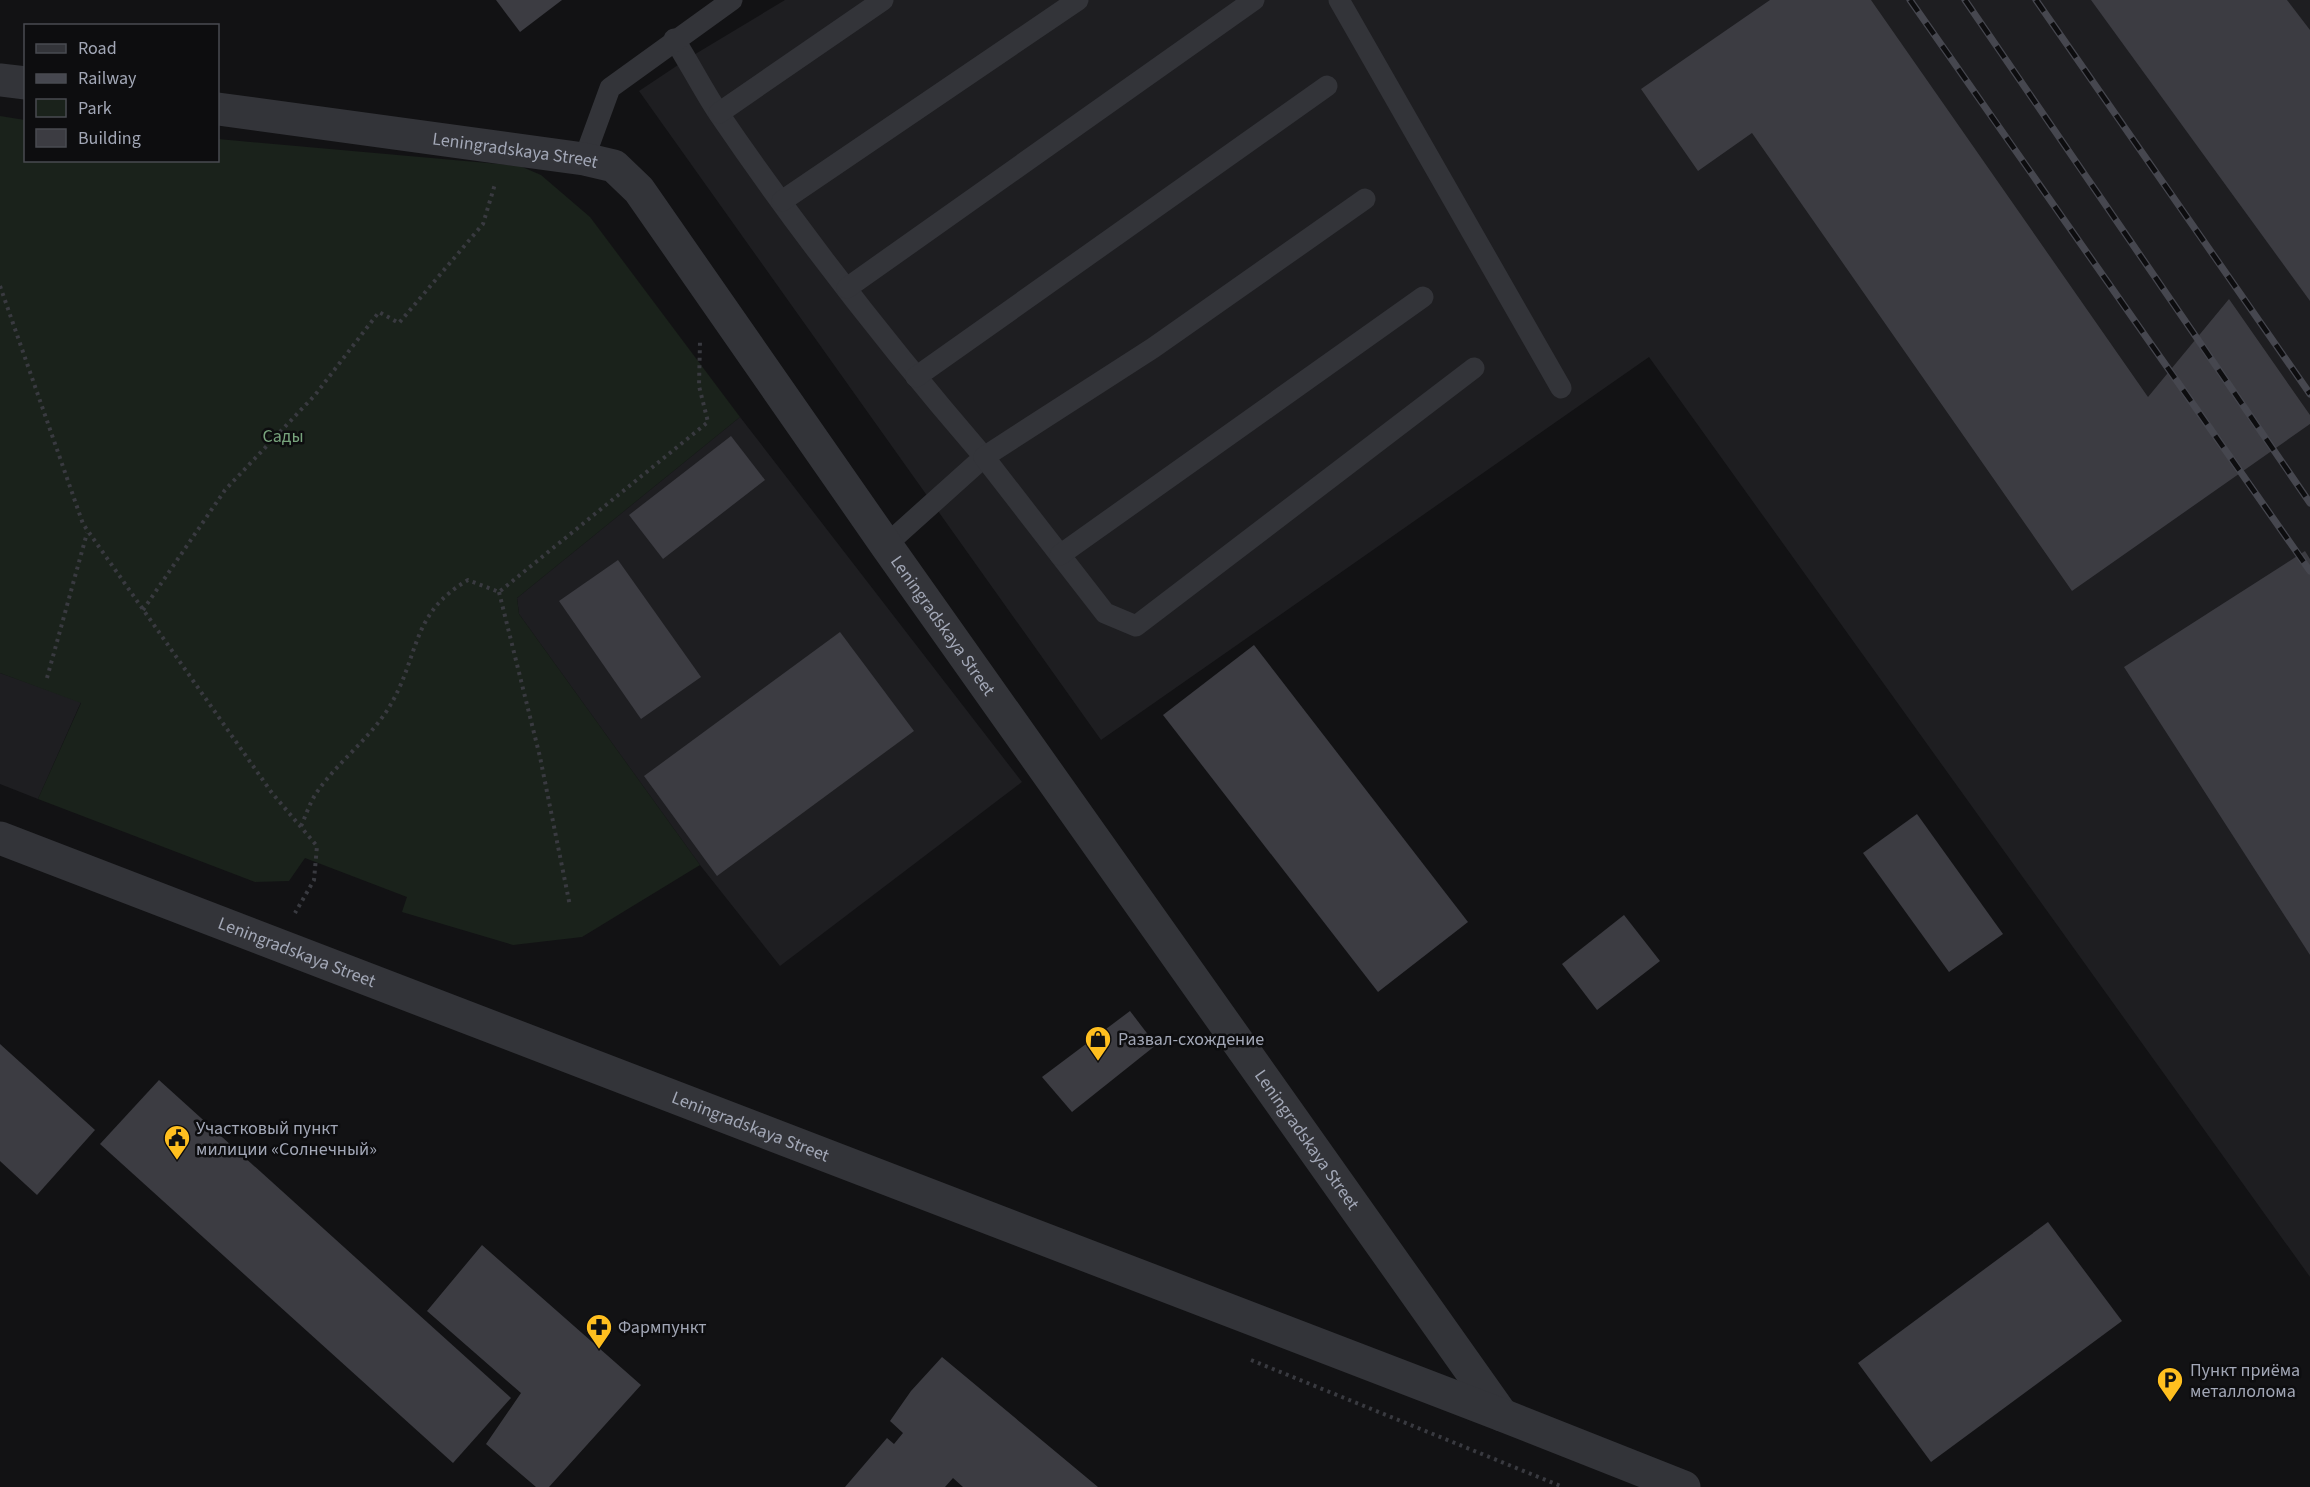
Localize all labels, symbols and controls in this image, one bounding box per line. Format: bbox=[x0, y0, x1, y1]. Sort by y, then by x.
legend bbox=[24, 24, 219, 162]
text: Road bbox=[78, 36, 117, 61]
text: Railway bbox=[78, 66, 137, 91]
text: Park bbox=[78, 96, 112, 121]
text: Building bbox=[78, 126, 141, 151]
street label: Leningradskaya Street bbox=[431, 126, 600, 175]
park label: Сады bbox=[262, 424, 304, 449]
street label: Leningradskaya Street bbox=[884, 550, 1001, 701]
street label: Leningradskaya Street bbox=[214, 911, 379, 994]
shop icon: Развал-схождение bbox=[1083, 1024, 1113, 1062]
place label: Развал-схождение bbox=[1118, 1027, 1264, 1052]
street label: Leningradskaya Street bbox=[1248, 1065, 1365, 1215]
street label: Leningradskaya Street bbox=[668, 1085, 833, 1168]
place label: Участковый пункт милиции «Солнечный» bbox=[196, 1116, 377, 1162]
public building icon: Участковый пункт милиции «Солнечный» bbox=[162, 1123, 192, 1161]
pharmacy icon: Фармпункт bbox=[584, 1312, 614, 1350]
place label: Фармпункт bbox=[618, 1315, 707, 1340]
place label: Пункт приёма металлолома bbox=[2190, 1358, 2300, 1404]
parking icon: Пункт приёма металлолома bbox=[2155, 1365, 2185, 1403]

